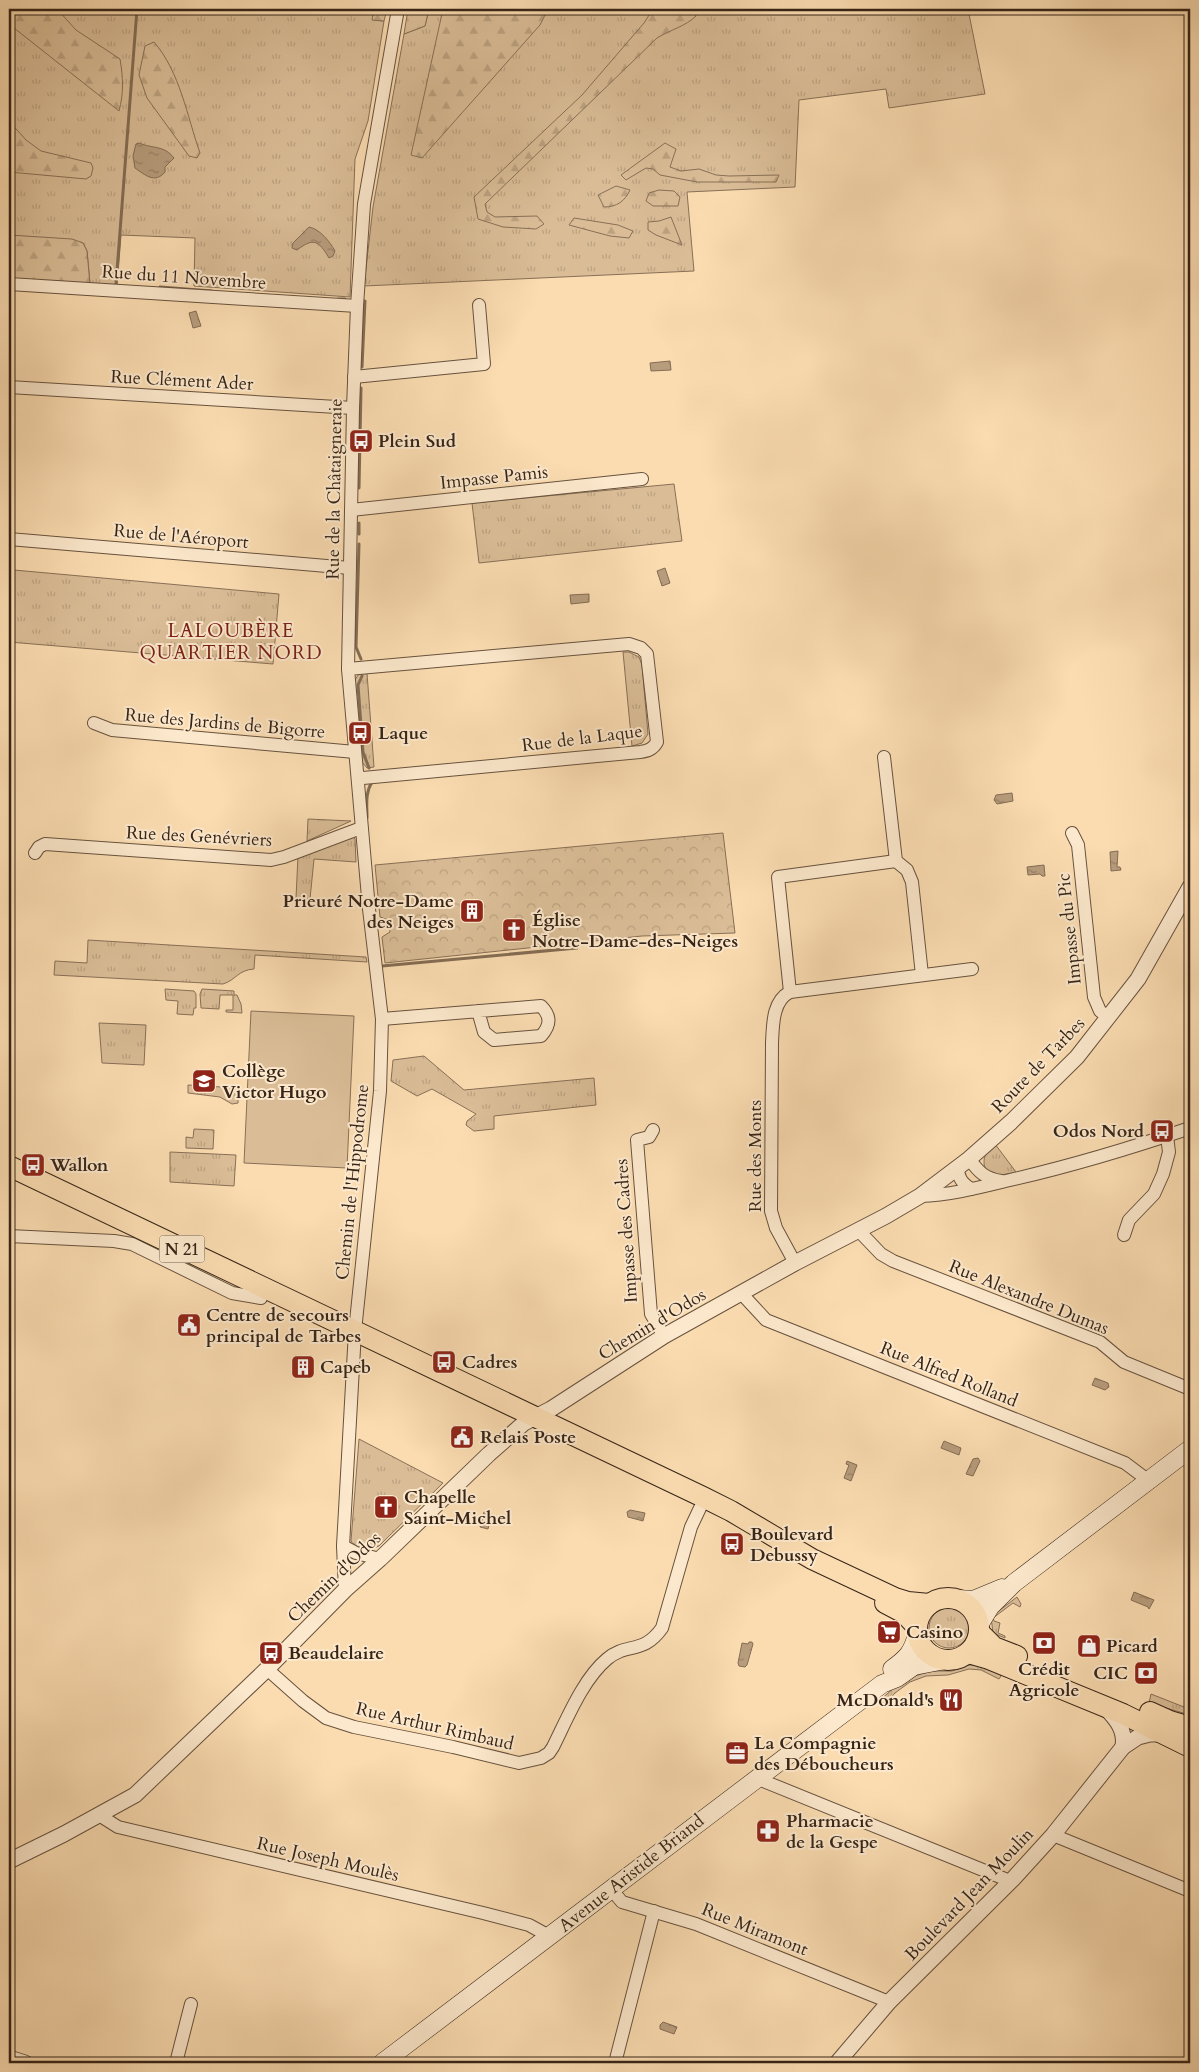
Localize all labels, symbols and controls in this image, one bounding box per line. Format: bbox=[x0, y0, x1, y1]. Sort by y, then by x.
street label: Rue du 11 Novembre bbox=[101, 259, 267, 296]
street label: Rue Clément Ader bbox=[110, 364, 255, 397]
street label: Rue de la Châtaigneraie bbox=[320, 398, 349, 580]
bus stop icon: Plein Sud bbox=[348, 428, 374, 454]
place label: Plein Sud bbox=[378, 429, 457, 454]
street label: Impasse Pamis bbox=[439, 459, 549, 496]
street label: Rue de l'Aéroport bbox=[112, 518, 250, 555]
district label: LALOUBÈRE QUARTIER NORD bbox=[139, 618, 323, 666]
street label: Rue des Jardins de Bigorre bbox=[124, 702, 326, 745]
street label: Rue de la Laque bbox=[520, 719, 644, 758]
bus stop icon: Laque bbox=[347, 720, 373, 746]
place label: Laque bbox=[378, 721, 428, 746]
street label: Rue des Genévriers bbox=[125, 820, 273, 853]
street label: Impasse du Pic bbox=[1051, 872, 1088, 986]
place label: Prieuré Notre-Dame des Neiges bbox=[283, 889, 454, 935]
building icon: Prieuré Notre-Dame des Neiges bbox=[459, 898, 485, 924]
place label: Église Notre-Dame-des-Neiges bbox=[532, 908, 738, 954]
church icon: Église Notre-Dame-des-Neiges bbox=[501, 917, 527, 943]
street label: Route de Tarbes bbox=[986, 1012, 1091, 1119]
place label: Collège Victor Hugo bbox=[222, 1059, 327, 1105]
school or university icon: Collège Victor Hugo bbox=[191, 1068, 217, 1094]
street label: Chemin de l'Hippodrome bbox=[330, 1083, 375, 1281]
street label: Rue des Monts bbox=[743, 1100, 768, 1212]
bus stop icon: Odos Nord bbox=[1149, 1118, 1175, 1144]
place label: Odos Nord bbox=[1053, 1119, 1145, 1144]
bus stop icon: Wallon bbox=[20, 1152, 46, 1178]
place label: Wallon bbox=[49, 1153, 109, 1178]
street label: Impasse des Cadres bbox=[609, 1158, 644, 1304]
road number: N 21 bbox=[160, 1236, 204, 1262]
street label: Rue Alexandre Dumas bbox=[945, 1254, 1113, 1341]
street label: Chemin d'Odos bbox=[594, 1282, 711, 1366]
place label: Centre de secours principal de Tarbes bbox=[206, 1303, 361, 1349]
public building icon: Centre de secours principal de Tarbes bbox=[176, 1312, 202, 1338]
street label: Rue Alfred Rolland bbox=[876, 1335, 1022, 1414]
bus stop icon: Cadres bbox=[431, 1349, 457, 1375]
place label: Cadres bbox=[462, 1350, 518, 1375]
building icon: Capeb bbox=[290, 1354, 316, 1380]
place label: Capeb bbox=[320, 1355, 371, 1380]
public building icon: Relais Poste bbox=[449, 1424, 475, 1450]
place label: Relais Poste bbox=[480, 1425, 576, 1450]
place label: Chapelle Saint-Michel bbox=[404, 1485, 511, 1531]
church icon: Chapelle Saint-Michel bbox=[373, 1494, 399, 1520]
place label: Boulevard Debussy bbox=[750, 1522, 834, 1568]
street label: Chemin d'Odos bbox=[282, 1526, 387, 1629]
bus stop icon: Boulevard Debussy bbox=[719, 1531, 745, 1557]
supermarket icon: Casino bbox=[876, 1619, 902, 1645]
place label: Casino bbox=[906, 1620, 963, 1645]
bank icon: Crédit Agricole bbox=[1031, 1630, 1057, 1656]
shop icon: Picard bbox=[1076, 1633, 1102, 1659]
place label: Picard bbox=[1106, 1634, 1158, 1659]
bus stop icon: Beaudelaire bbox=[258, 1640, 284, 1666]
place label: Beaudelaire bbox=[288, 1641, 384, 1666]
place label: Crédit Agricole bbox=[1009, 1657, 1079, 1703]
bank icon: CIC bbox=[1133, 1660, 1159, 1686]
place label: CIC bbox=[1093, 1661, 1128, 1686]
restaurant icon: McDonald's bbox=[938, 1687, 964, 1713]
place label: McDonald's bbox=[837, 1688, 934, 1713]
street label: Rue Arthur Rimbaud bbox=[354, 1696, 517, 1757]
place label: La Compagnie des Déboucheurs bbox=[754, 1731, 894, 1777]
office icon: La Compagnie des Déboucheurs bbox=[724, 1740, 750, 1766]
street label: Avenue Aristide Briand bbox=[553, 1808, 710, 1938]
place label: Pharmacie de la Gespe bbox=[786, 1809, 878, 1855]
pharmacy icon: Pharmacie de la Gespe bbox=[755, 1818, 781, 1844]
street label: Boulevard Jean Moulin bbox=[899, 1822, 1040, 1966]
street label: Rue Joseph Moulès bbox=[254, 1831, 401, 1888]
street label: Rue Miramont bbox=[698, 1897, 812, 1962]

